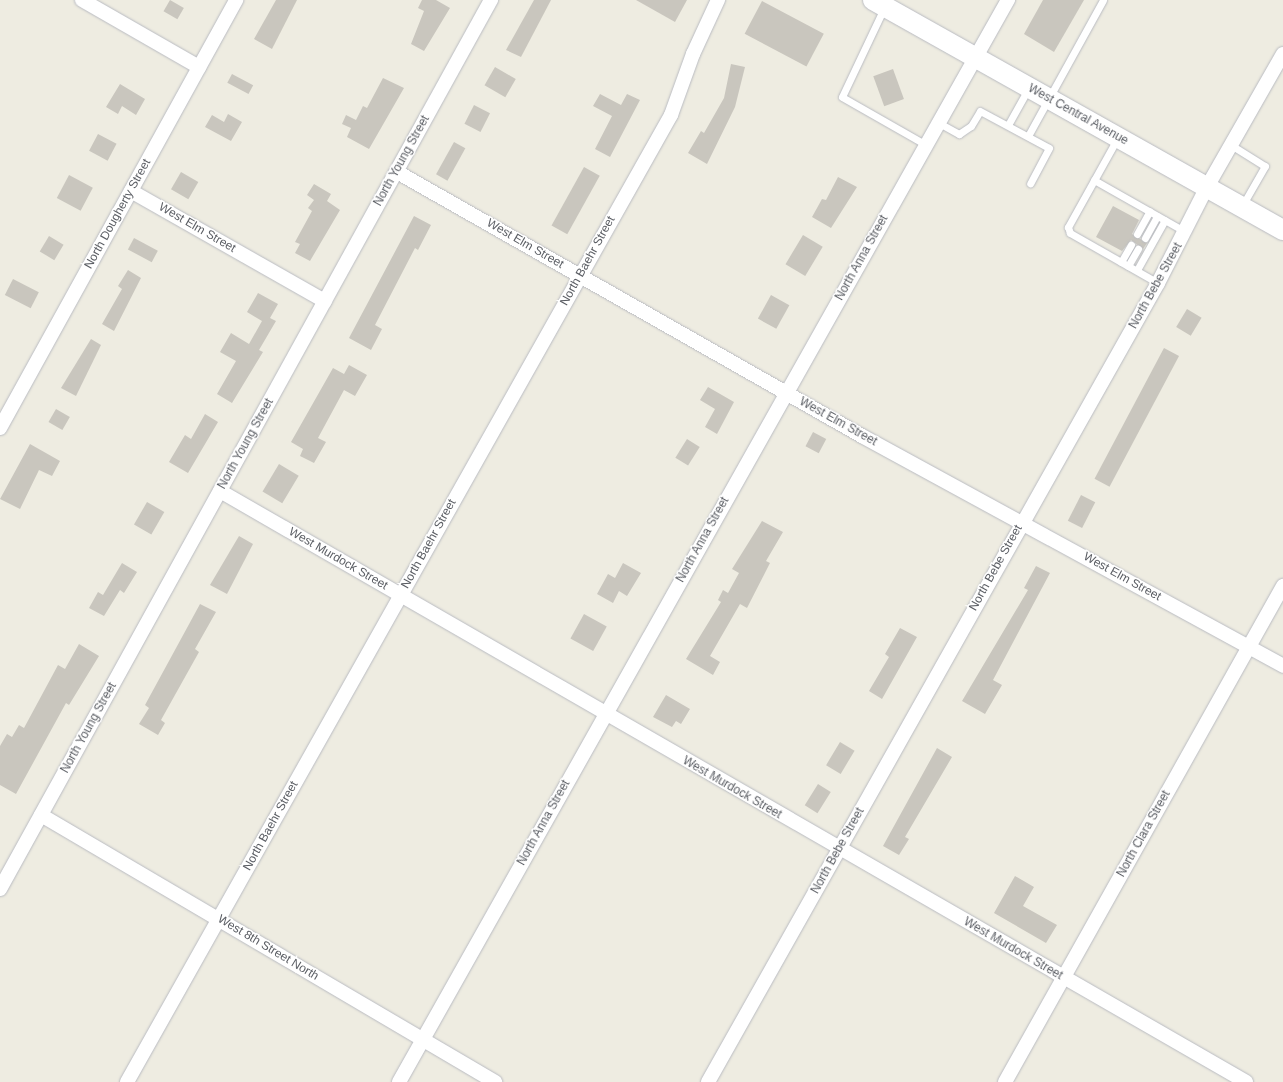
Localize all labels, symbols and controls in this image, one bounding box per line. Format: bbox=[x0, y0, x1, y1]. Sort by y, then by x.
street label: West Central Avenue bbox=[1025, 81, 1131, 149]
street label: North Young Street bbox=[371, 113, 433, 209]
street label: North Dougherty Street bbox=[82, 157, 154, 271]
street label: West Elm Street bbox=[156, 200, 238, 256]
street label: North Anna Street bbox=[832, 213, 892, 303]
street label: North Baehr Street bbox=[557, 214, 619, 308]
street label: West Elm Street bbox=[484, 216, 566, 272]
street label: North Bebe Street bbox=[1126, 241, 1186, 331]
street label: West Elm Street bbox=[797, 395, 879, 449]
street label: North Young Street bbox=[215, 396, 277, 492]
street label: North Anna Street bbox=[673, 495, 733, 585]
street label: North Baehr Street bbox=[398, 497, 460, 591]
street label: North Bebe Street bbox=[966, 523, 1026, 613]
street label: West Murdock Street bbox=[286, 525, 390, 593]
street label: West Elm Street bbox=[1081, 550, 1163, 604]
street label: North Young Street bbox=[58, 680, 120, 776]
street label: West Murdock Street bbox=[680, 754, 784, 822]
street label: North Anna Street bbox=[514, 778, 574, 868]
street label: North Baehr Street bbox=[240, 779, 302, 873]
street label: North Clara Street bbox=[1114, 788, 1174, 880]
street label: North Bebe Street bbox=[808, 806, 868, 896]
street label: West 8th Street North bbox=[215, 912, 321, 984]
street label: West Murdock Street bbox=[961, 915, 1065, 983]

